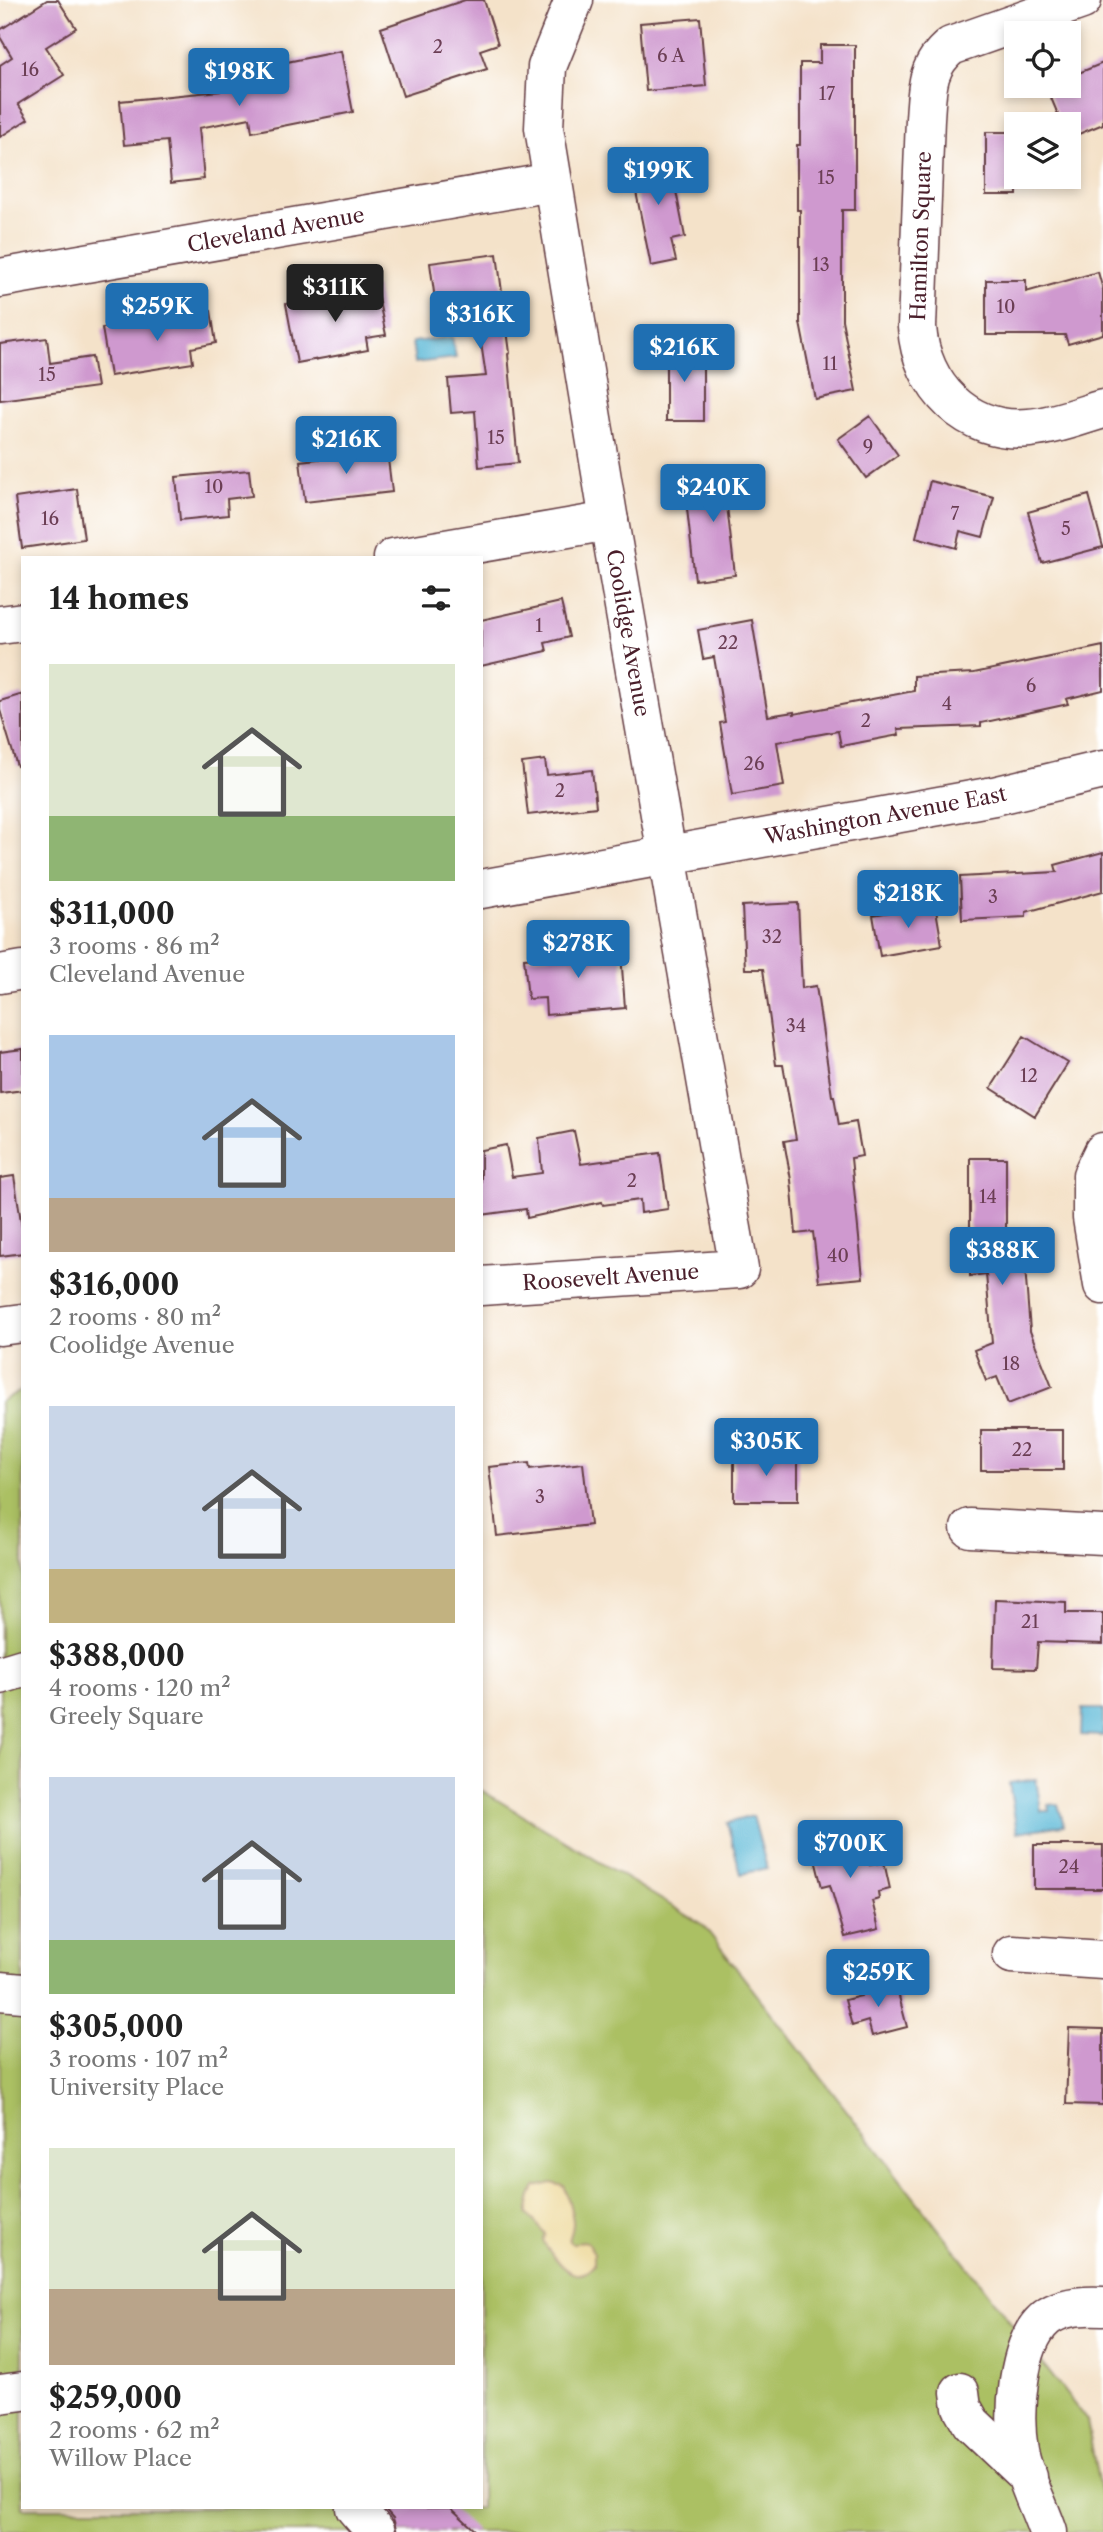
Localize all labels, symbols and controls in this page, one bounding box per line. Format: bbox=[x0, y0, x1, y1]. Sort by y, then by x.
map controls bbox=[1004, 21, 1081, 189]
button: locate bbox=[1004, 21, 1081, 98]
house number: 2 bbox=[433, 36, 443, 58]
house number: 6 A bbox=[657, 45, 686, 67]
pin: $198K bbox=[190, 48, 288, 108]
text: $198K bbox=[204, 57, 274, 85]
house number: 16 bbox=[21, 59, 39, 81]
house number: 17 bbox=[819, 83, 835, 105]
button: layers bbox=[1004, 112, 1081, 189]
pin: $199K bbox=[609, 148, 707, 207]
street label: Hamilton Square bbox=[905, 151, 936, 321]
text: $199K bbox=[623, 156, 693, 184]
house number: 15 bbox=[817, 167, 835, 189]
street label: Cleveland Avenue bbox=[185, 202, 366, 257]
house number: 13 bbox=[812, 254, 830, 276]
pin: $311K bbox=[286, 264, 384, 324]
text: $311K bbox=[303, 273, 367, 301]
pin: $259K bbox=[108, 284, 206, 343]
text: $259K bbox=[121, 292, 193, 320]
pin: $316K bbox=[431, 292, 529, 351]
house number: 10 bbox=[997, 296, 1015, 318]
text: $316K bbox=[446, 300, 514, 328]
pin: $216K bbox=[635, 324, 733, 384]
text: $216K bbox=[650, 333, 718, 361]
house number: 11 bbox=[822, 353, 838, 375]
house number: 15 bbox=[38, 364, 56, 386]
pin: $216K bbox=[297, 416, 395, 476]
text: $216K bbox=[312, 425, 380, 453]
house number: 15 bbox=[487, 427, 505, 449]
house number: 9 bbox=[863, 436, 873, 458]
pin: $240K bbox=[664, 464, 762, 524]
text: $240K bbox=[676, 473, 750, 501]
house number: 10 bbox=[205, 476, 223, 498]
house number: 7 bbox=[951, 503, 960, 525]
house number: 16 bbox=[41, 508, 59, 530]
house number: 5 bbox=[1061, 518, 1071, 540]
street label: Coolidge Avenue bbox=[601, 547, 656, 719]
icon: filters bbox=[417, 579, 455, 617]
text: 14 homes bbox=[49, 580, 189, 617]
house number: 1 bbox=[535, 615, 543, 637]
house number: 22 bbox=[718, 632, 738, 654]
house number: 6 bbox=[1026, 675, 1036, 697]
house number: 4 bbox=[942, 693, 952, 715]
icon: home bbox=[189, 709, 315, 835]
house number: 2 bbox=[861, 710, 871, 732]
house number: 26 bbox=[744, 753, 764, 775]
house number: 2 bbox=[555, 780, 565, 802]
street label: Washington Avenue East bbox=[761, 780, 1009, 850]
pin: $218K bbox=[859, 870, 957, 930]
text: $218K bbox=[873, 879, 943, 907]
house number: 3 bbox=[988, 886, 998, 908]
text: $311,000 bbox=[49, 895, 175, 932]
pin: $278K bbox=[529, 920, 627, 980]
house number: 32 bbox=[762, 926, 782, 948]
text: $278K bbox=[543, 929, 613, 957]
text: 3 rooms · 86 m² bbox=[49, 932, 220, 960]
text: Cleveland Avenue bbox=[49, 960, 245, 988]
house number: 34 bbox=[786, 1015, 806, 1037]
house number: 12 bbox=[1020, 1065, 1038, 1087]
icon: home bbox=[189, 1080, 315, 1206]
house number: 2 bbox=[627, 1170, 637, 1192]
house number: 14 bbox=[979, 1186, 997, 1208]
pin: $388K bbox=[953, 1228, 1051, 1287]
text: $388K bbox=[966, 1236, 1038, 1264]
house number: 40 bbox=[827, 1245, 849, 1267]
street label: Roosevelt Avenue bbox=[521, 1259, 700, 1295]
text: $316,000 bbox=[49, 1266, 179, 1303]
text: 2 rooms · 80 m² bbox=[49, 1303, 221, 1331]
text: Coolidge Avenue bbox=[49, 1331, 235, 1359]
house number: 18 bbox=[1002, 1353, 1020, 1375]
pin: $305K bbox=[717, 1418, 815, 1478]
text: $305K bbox=[730, 1427, 802, 1455]
house number: 22 bbox=[1012, 1439, 1032, 1461]
icon: home bbox=[189, 1451, 315, 1577]
house number: 3 bbox=[535, 1486, 545, 1508]
house number: 21 bbox=[1021, 1611, 1039, 1633]
text: $388,000 bbox=[49, 1637, 185, 1674]
text: 4 rooms · 120 m² bbox=[49, 1674, 231, 1702]
text: Greely Square bbox=[49, 1702, 204, 1730]
pin: $700K bbox=[801, 1820, 899, 1880]
icon: home bbox=[189, 1822, 315, 1948]
text: $700K bbox=[814, 1829, 886, 1857]
house number: 24 bbox=[1059, 1856, 1079, 1878]
pin: $259K bbox=[829, 1950, 927, 2009]
text: $259K bbox=[842, 1958, 914, 1986]
text: $305,000 bbox=[49, 2008, 184, 2045]
text: 3 rooms · 107 m² bbox=[49, 2045, 228, 2073]
text: University Place bbox=[49, 2073, 224, 2101]
icon: home bbox=[189, 2193, 315, 2319]
text: $259,000 bbox=[49, 2379, 182, 2416]
text: 2 rooms · 62 m² bbox=[49, 2416, 220, 2444]
text: Willow Place bbox=[49, 2444, 192, 2472]

